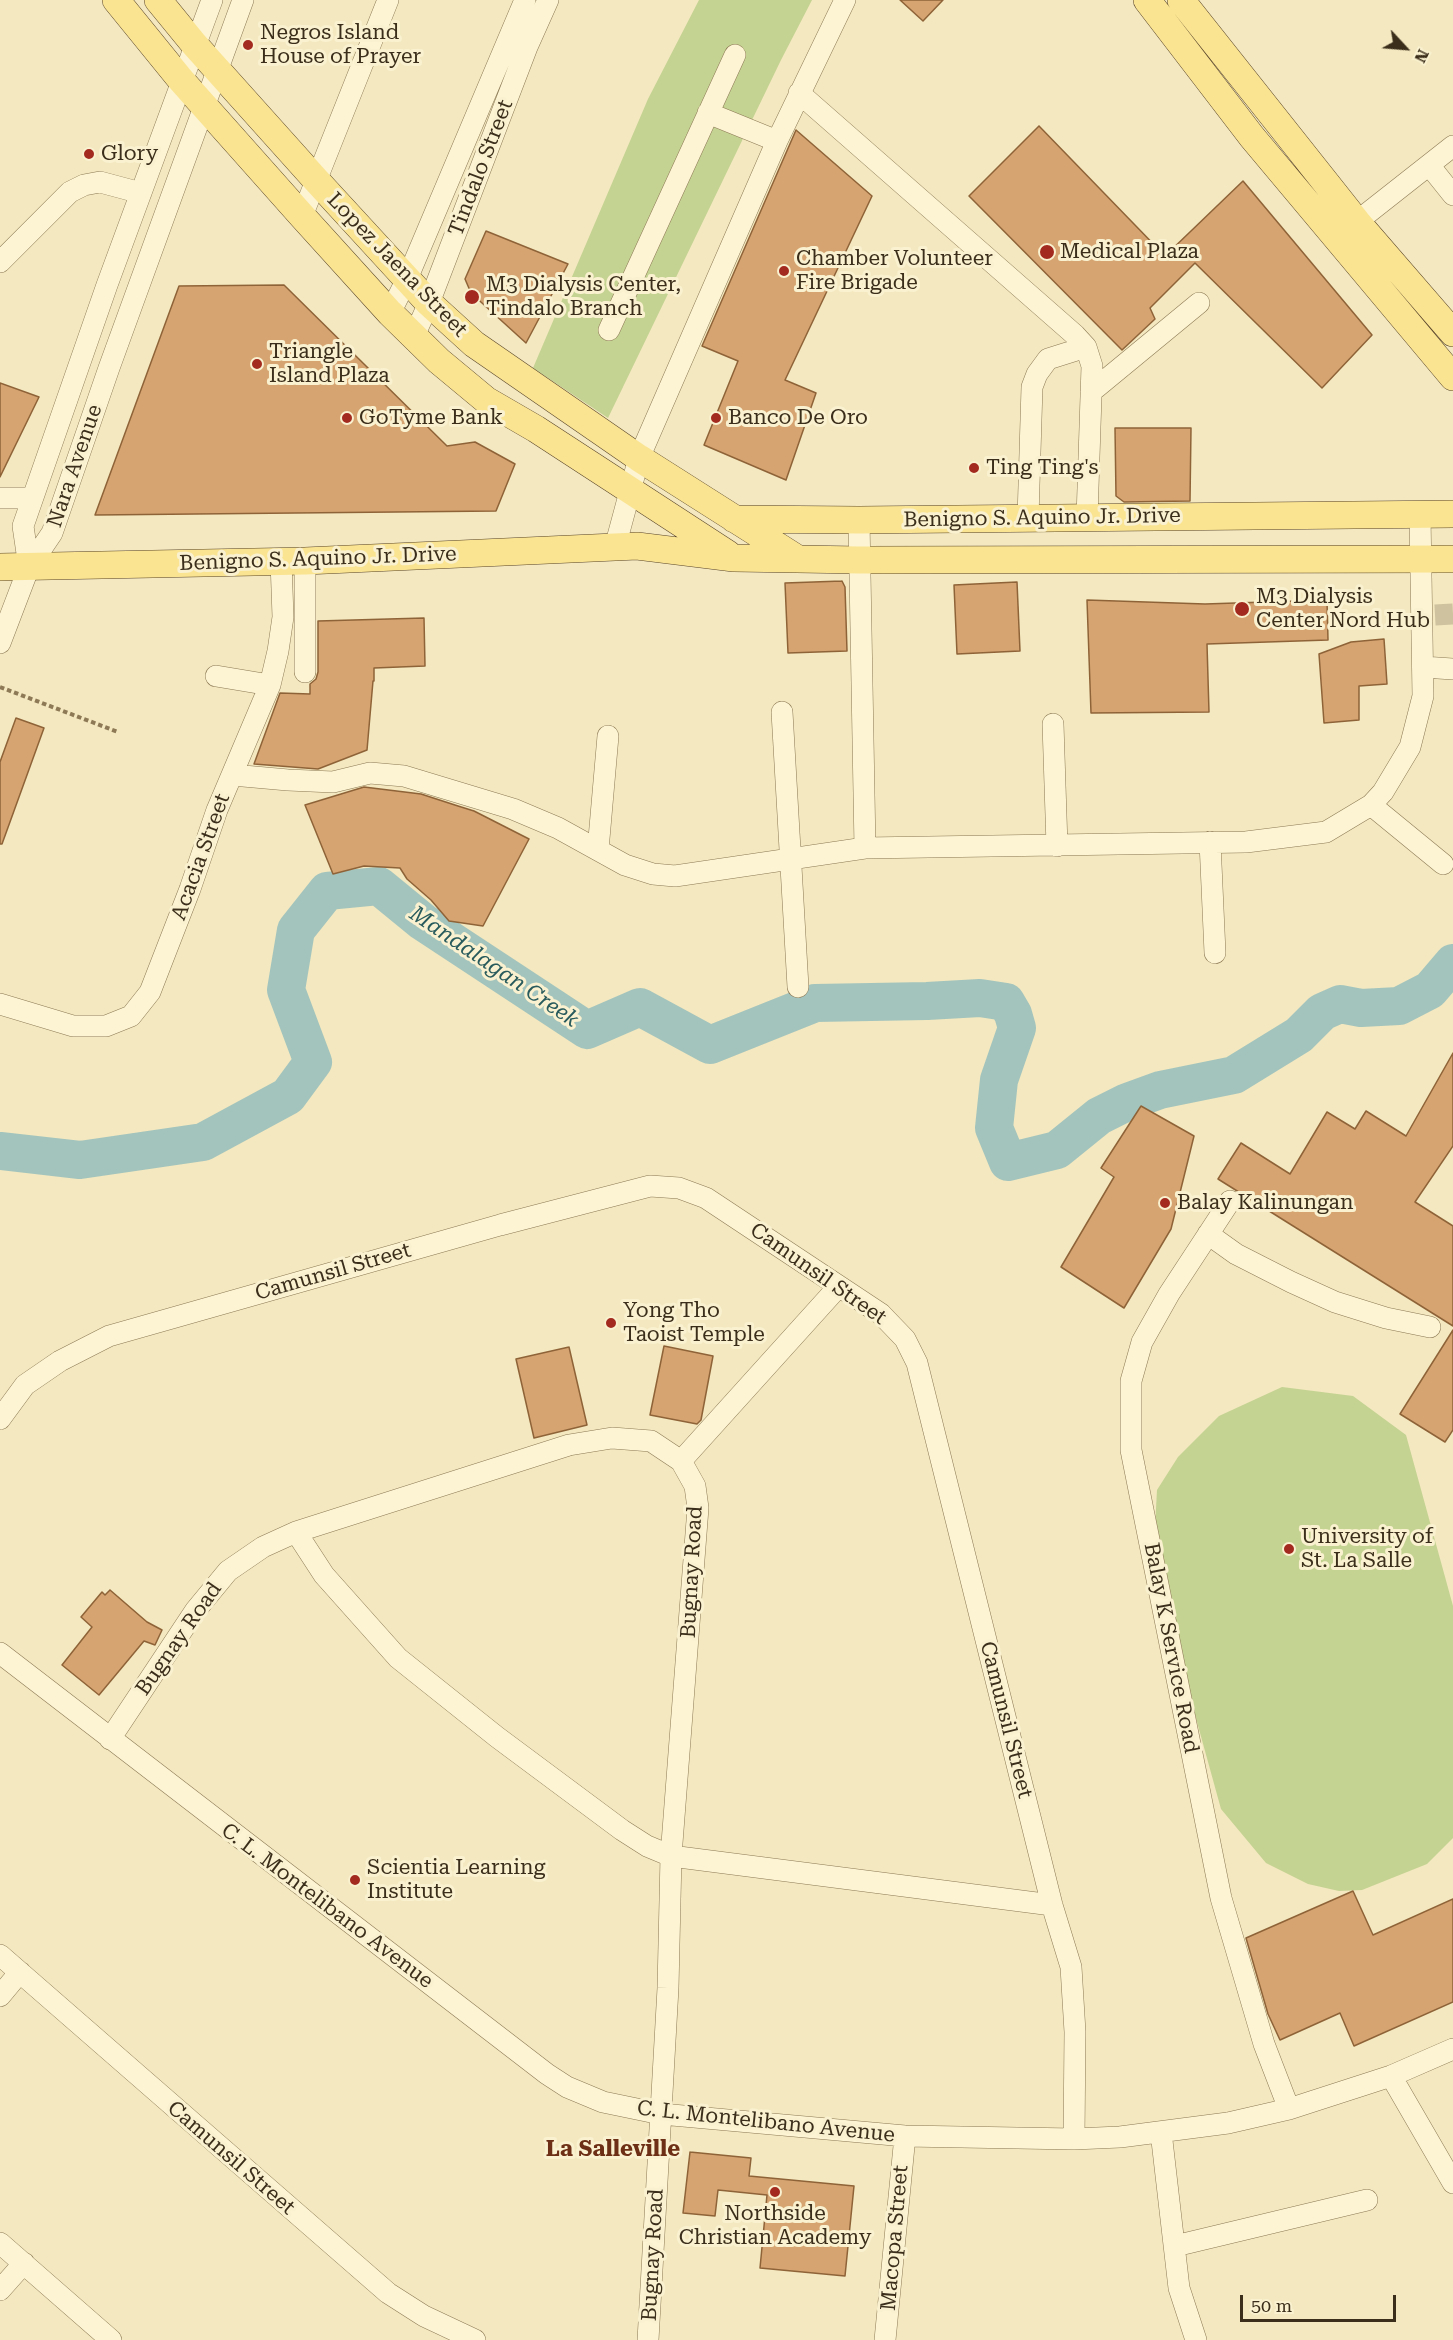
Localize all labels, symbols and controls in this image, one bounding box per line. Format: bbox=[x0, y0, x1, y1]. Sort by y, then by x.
north arrow bbox=[1375, 18, 1435, 78]
place label: Negros Island House of Prayer bbox=[260, 20, 421, 70]
marker: Negros Island House of Prayer bbox=[241, 38, 255, 52]
text: N bbox=[1410, 46, 1433, 66]
street label: Tindalo Street bbox=[443, 96, 519, 240]
place label: Glory bbox=[101, 141, 158, 167]
marker: Glory bbox=[82, 147, 96, 161]
street label: Lopez Jaena Street bbox=[322, 188, 472, 342]
place label: Medical Plaza bbox=[1060, 239, 1199, 265]
marker: Medical Plaza bbox=[1038, 243, 1056, 261]
place label: Chamber Volunteer Fire Brigade bbox=[796, 246, 993, 296]
marker: Chamber Volunteer Fire Brigade bbox=[777, 264, 791, 278]
place label: M3 Dialysis Center, Tindalo Branch bbox=[486, 272, 681, 322]
marker: M3 Dialysis Center, Tindalo Branch bbox=[463, 288, 481, 306]
place label: Triangle Island Plaza bbox=[269, 339, 390, 389]
marker: Triangle Island Plaza bbox=[250, 357, 264, 371]
street label: Nara Avenue bbox=[42, 401, 108, 531]
place label: GoTyme Bank bbox=[359, 405, 503, 431]
place label: Banco De Oro bbox=[728, 405, 868, 431]
marker: GoTyme Bank bbox=[340, 411, 354, 425]
marker: Banco De Oro bbox=[709, 411, 723, 425]
place label: Ting Ting's bbox=[986, 455, 1099, 481]
marker: Ting Ting's bbox=[967, 461, 981, 475]
street label: Benigno S. Aquino Jr. Drive bbox=[903, 503, 1181, 533]
street label: Benigno S. Aquino Jr. Drive bbox=[179, 542, 457, 576]
place label: M3 Dialysis Center Nord Hub bbox=[1256, 584, 1430, 634]
marker: M3 Dialysis Center Nord Hub bbox=[1233, 600, 1251, 618]
street label: Acacia Street bbox=[166, 790, 236, 924]
water label: Mandalagan Creek bbox=[405, 901, 583, 1033]
place label: Balay Kalinungan bbox=[1177, 1190, 1353, 1216]
marker: Balay Kalinungan bbox=[1158, 1196, 1172, 1210]
street label: Camunsil Street bbox=[745, 1218, 891, 1330]
street label: Camunsil Street bbox=[252, 1238, 414, 1306]
place label: Yong Tho Taoist Temple bbox=[623, 1298, 765, 1348]
marker: Yong Tho Taoist Temple bbox=[604, 1316, 618, 1330]
street label: Bugnay Road bbox=[676, 1505, 708, 1639]
place label: University of St. La Salle bbox=[1301, 1524, 1433, 1574]
street label: Balay K Service Road bbox=[1138, 1541, 1204, 1755]
marker: University of St. La Salle bbox=[1282, 1542, 1296, 1556]
street label: Bugnay Road bbox=[131, 1577, 227, 1701]
street label: Camunsil Street bbox=[974, 1639, 1038, 1801]
street label: C. L. Montelibano Avenue bbox=[216, 1818, 438, 1994]
place label: Scientia Learning Institute bbox=[367, 1855, 545, 1905]
marker: Scientia Learning Institute bbox=[348, 1873, 362, 1887]
street label: Camunsil Street bbox=[162, 2096, 300, 2220]
street label: C. L. Montelibano Avenue bbox=[636, 2096, 896, 2148]
district label: La Salleville bbox=[546, 2137, 680, 2163]
street label: Macopa Street bbox=[876, 2164, 914, 2312]
marker: Northside Christian Academy bbox=[768, 2185, 782, 2199]
street label: Bugnay Road bbox=[637, 2188, 669, 2322]
place label: Northside Christian Academy bbox=[679, 2201, 871, 2251]
scale bar bbox=[1243, 2283, 1399, 2321]
text: 50 m bbox=[1251, 2295, 1292, 2316]

